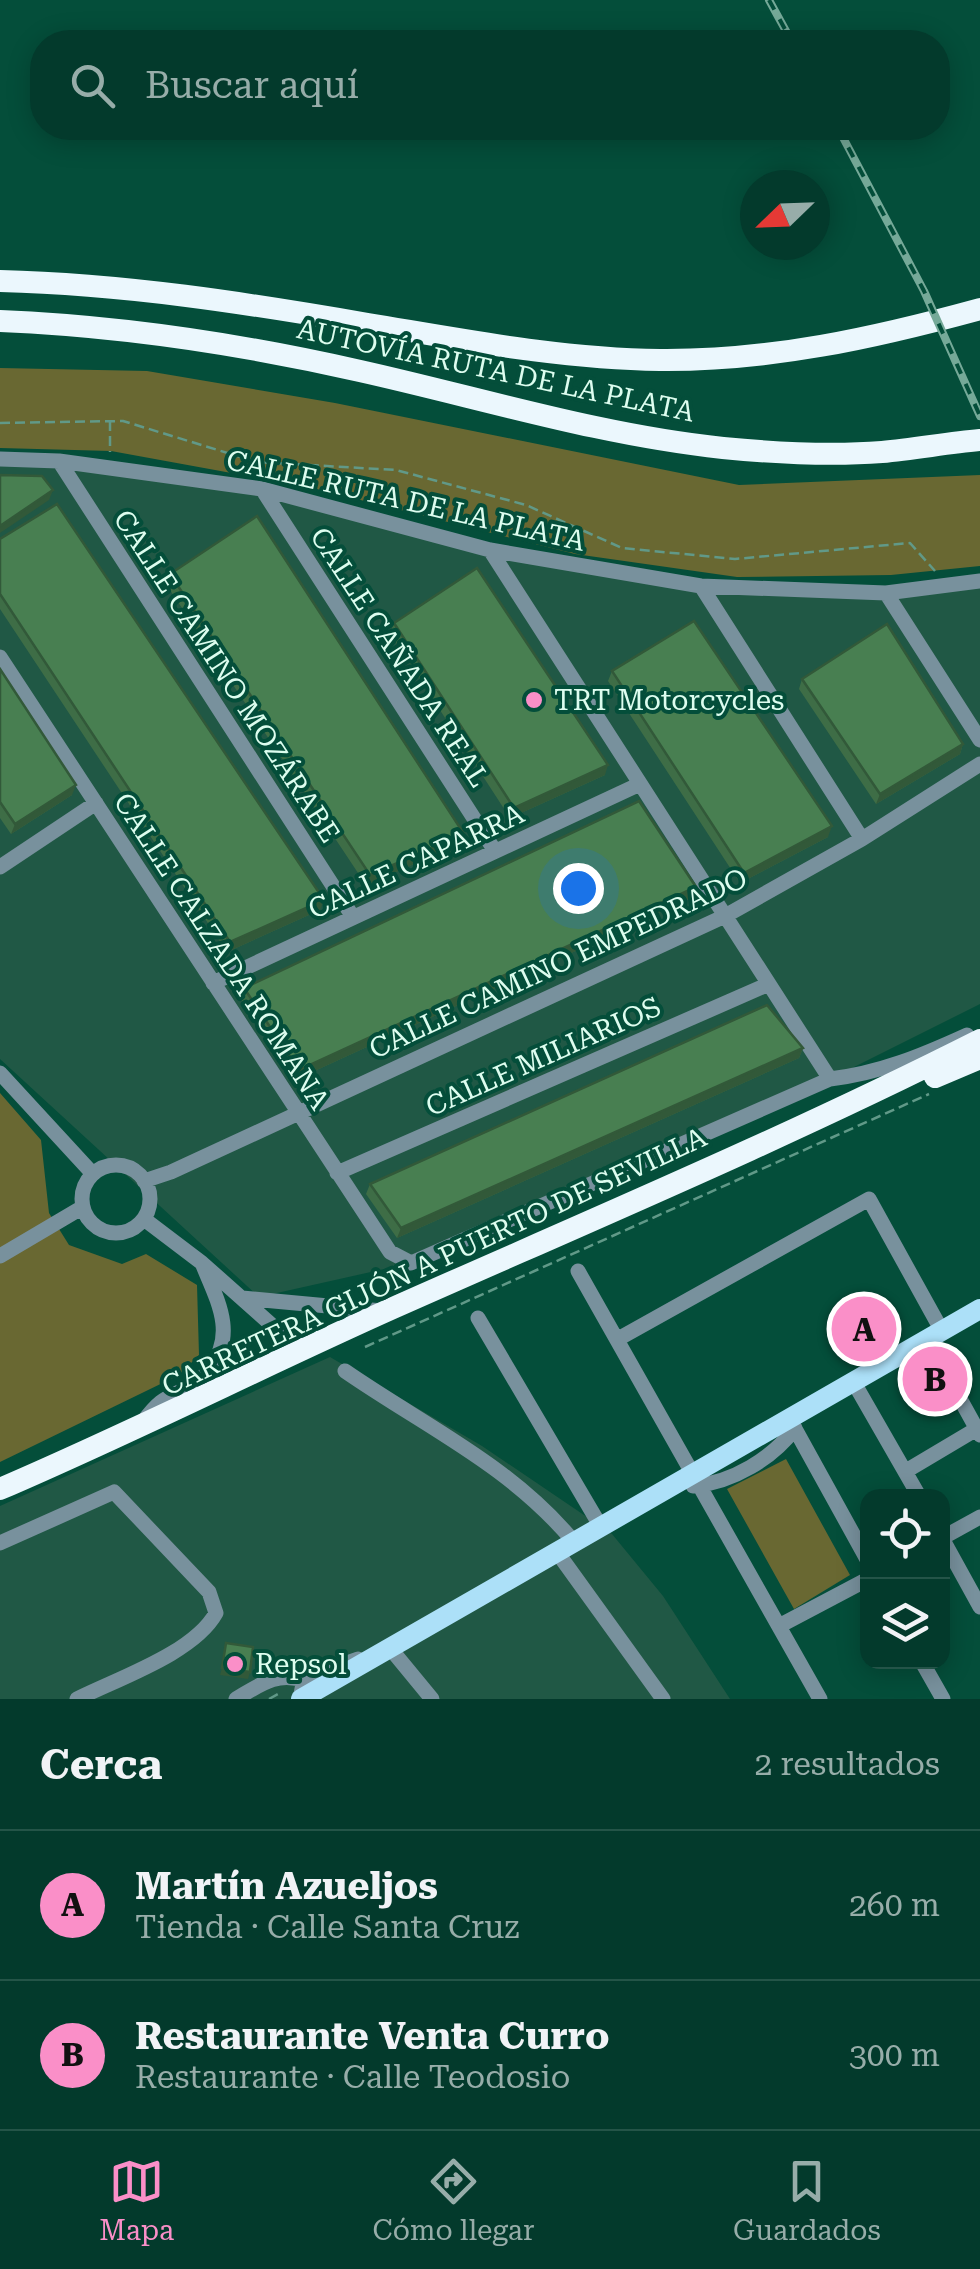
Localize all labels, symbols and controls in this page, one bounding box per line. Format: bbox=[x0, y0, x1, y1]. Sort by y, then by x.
search box bbox=[30, 30, 950, 140]
icon: search bbox=[65, 58, 120, 113]
text: Buscar aquí bbox=[145, 63, 359, 107]
north arrow bbox=[740, 170, 830, 260]
street label: AUTOVÍA RUTA DE LA PLATA bbox=[294, 311, 698, 429]
street label: CALLE RUTA DE LA PLATA bbox=[223, 443, 589, 558]
street label: CALLE CAMINO MOZÁRABE bbox=[107, 503, 347, 849]
street label: CALLE CAÑADA REAL bbox=[303, 521, 497, 793]
place label: TRT Motorcycles bbox=[554, 684, 784, 717]
marker: TRT Motorcycles bbox=[523, 689, 545, 711]
street label: CALLE CALZADA ROMANA bbox=[107, 787, 337, 1116]
street label: CALLE CAPARRA bbox=[303, 797, 530, 926]
street label: CALLE CAMINO EMPEDRADO bbox=[364, 861, 752, 1066]
your location bbox=[553, 863, 604, 914]
street label: CALLE MILIARIOS bbox=[421, 990, 666, 1123]
street label: CARRETERA GIJÓN A PUERTO DE SEVILLA bbox=[156, 1119, 712, 1403]
pin: A bbox=[832, 1292, 896, 1366]
pin: B bbox=[902, 1342, 968, 1416]
map controls bbox=[860, 1489, 950, 1669]
button: locate bbox=[860, 1489, 950, 1579]
button: layers bbox=[860, 1579, 950, 1669]
place label: Repsol bbox=[255, 1648, 347, 1681]
marker: Repsol bbox=[224, 1653, 246, 1675]
text: Cerca bbox=[40, 1740, 162, 1789]
text: 2 resultados bbox=[755, 1745, 940, 1783]
text: Martín Azueljos bbox=[135, 1864, 438, 1908]
text: A bbox=[61, 1886, 84, 1924]
text: 260 m bbox=[849, 1886, 940, 1924]
text: Tienda · Calle Santa Cruz bbox=[135, 1908, 519, 1946]
text: Restaurante Venta Curro bbox=[135, 2014, 609, 2058]
text: B bbox=[61, 2036, 84, 2074]
text: 300 m bbox=[849, 2036, 940, 2074]
text: Restaurante · Calle Teodosio bbox=[135, 2058, 570, 2096]
tab: Mapa bbox=[99, 2154, 174, 2247]
tab: Cómo llegar bbox=[373, 2154, 535, 2247]
tab: Guardados bbox=[733, 2154, 881, 2247]

